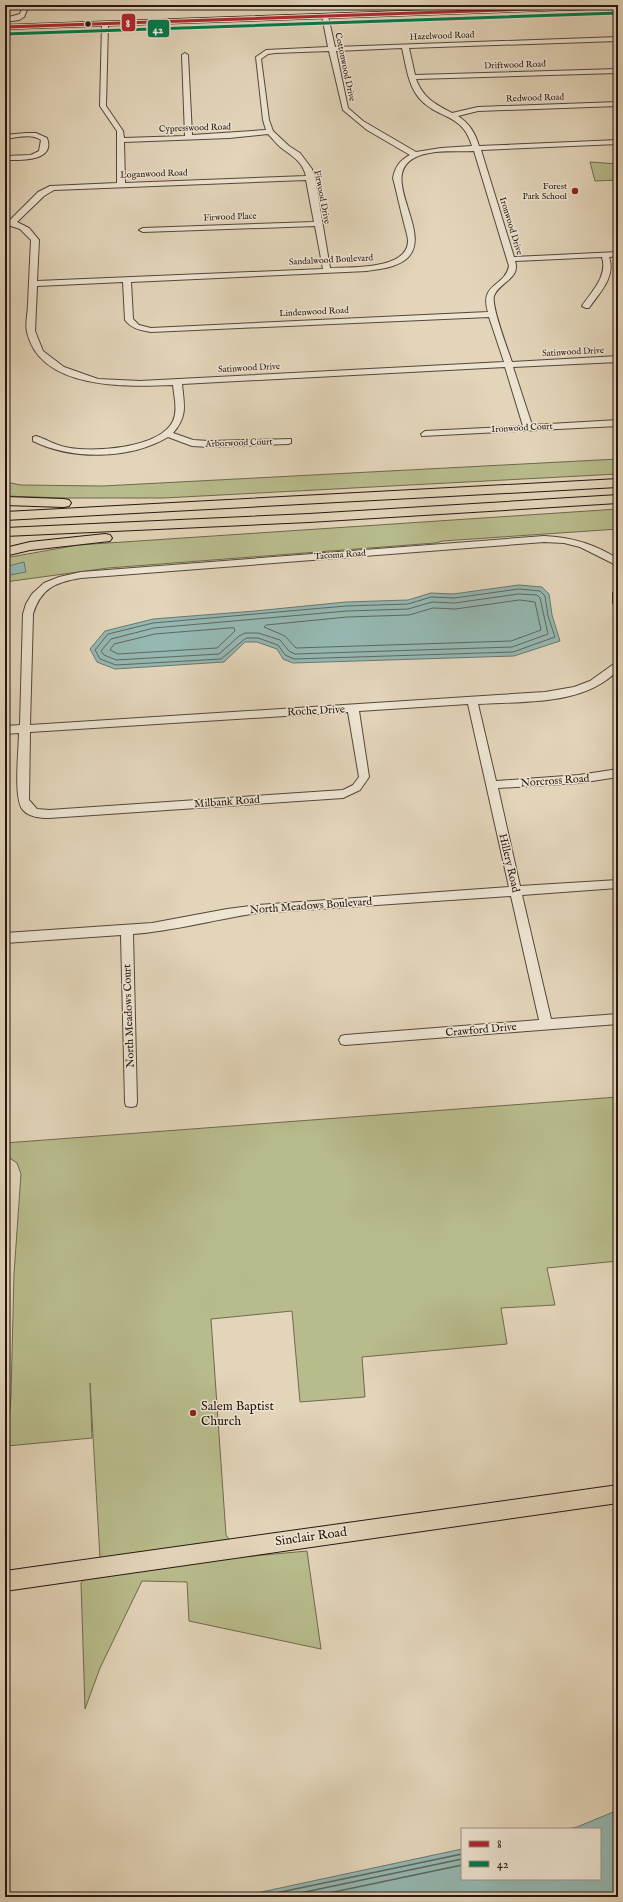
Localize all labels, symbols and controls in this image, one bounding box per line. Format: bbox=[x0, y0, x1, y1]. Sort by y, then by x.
line badge: 8 bbox=[121, 13, 136, 32]
text: 8 bbox=[126, 17, 130, 31]
unlabelled marker bbox=[83, 19, 93, 29]
line badge: 42 bbox=[147, 19, 170, 38]
text: 42 bbox=[152, 23, 164, 37]
street label: Hazelwood Road bbox=[409, 29, 475, 43]
street label: Cottonwood Drive bbox=[332, 32, 358, 102]
street label: Driftwood Road bbox=[484, 58, 546, 72]
street label: Redwood Road bbox=[506, 91, 565, 105]
street label: Cypresswood Road bbox=[159, 121, 231, 135]
street label: Loganwood Road bbox=[120, 167, 188, 181]
street label: Firwood Drive bbox=[311, 169, 333, 225]
place label: Forest Park School bbox=[523, 181, 568, 202]
marker: Forest Park School bbox=[570, 186, 580, 196]
street label: Ironwood Drive bbox=[497, 196, 525, 256]
street label: Firwood Place bbox=[203, 211, 257, 223]
street label: Sandalwood Boulevard bbox=[288, 252, 374, 268]
street label: Lindenwood Road bbox=[279, 305, 349, 319]
street label: Satinwood Drive bbox=[542, 345, 604, 359]
street label: Satinwood Drive bbox=[218, 361, 280, 375]
street label: Ironwood Court bbox=[491, 421, 553, 435]
street label: Arborwood Court bbox=[204, 436, 273, 450]
street label: Tacoma Road bbox=[314, 548, 366, 562]
street label: Roche Drive bbox=[287, 702, 345, 720]
street label: Norcross Road bbox=[520, 772, 590, 790]
street label: Milbank Road bbox=[194, 793, 261, 811]
street label: Hillery Road bbox=[495, 832, 523, 894]
street label: North Meadows Boulevard bbox=[249, 895, 373, 917]
street label: North Meadows Court bbox=[120, 964, 138, 1068]
street label: Crawford Drive bbox=[445, 1020, 517, 1040]
place label: Salem Baptist Church bbox=[201, 1398, 274, 1430]
marker: Salem Baptist Church bbox=[188, 1408, 198, 1418]
street label: Sinclair Road bbox=[274, 1524, 348, 1550]
legend bbox=[461, 1828, 601, 1880]
text: 8 bbox=[497, 1837, 502, 1852]
text: 42 bbox=[497, 1857, 509, 1872]

